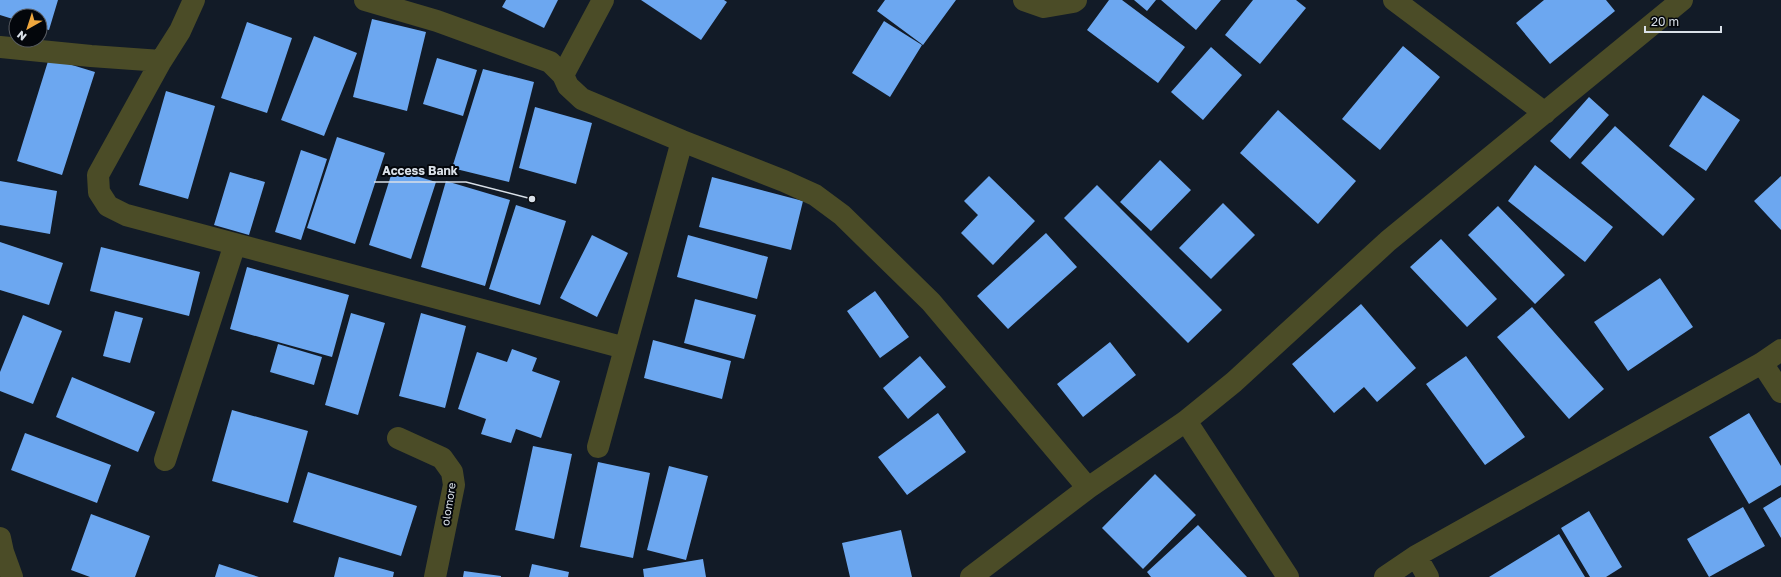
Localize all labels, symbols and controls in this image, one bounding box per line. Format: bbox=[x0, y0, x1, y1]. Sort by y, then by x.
north arrow bbox=[8, 8, 48, 48]
scale bar bbox=[1645, 8, 1721, 34]
text: 20 m bbox=[1651, 14, 1679, 29]
text: N bbox=[14, 28, 29, 44]
callout: Access Bank bbox=[374, 158, 466, 182]
text: Access Bank bbox=[382, 163, 458, 178]
street label: olomore bbox=[438, 481, 458, 527]

